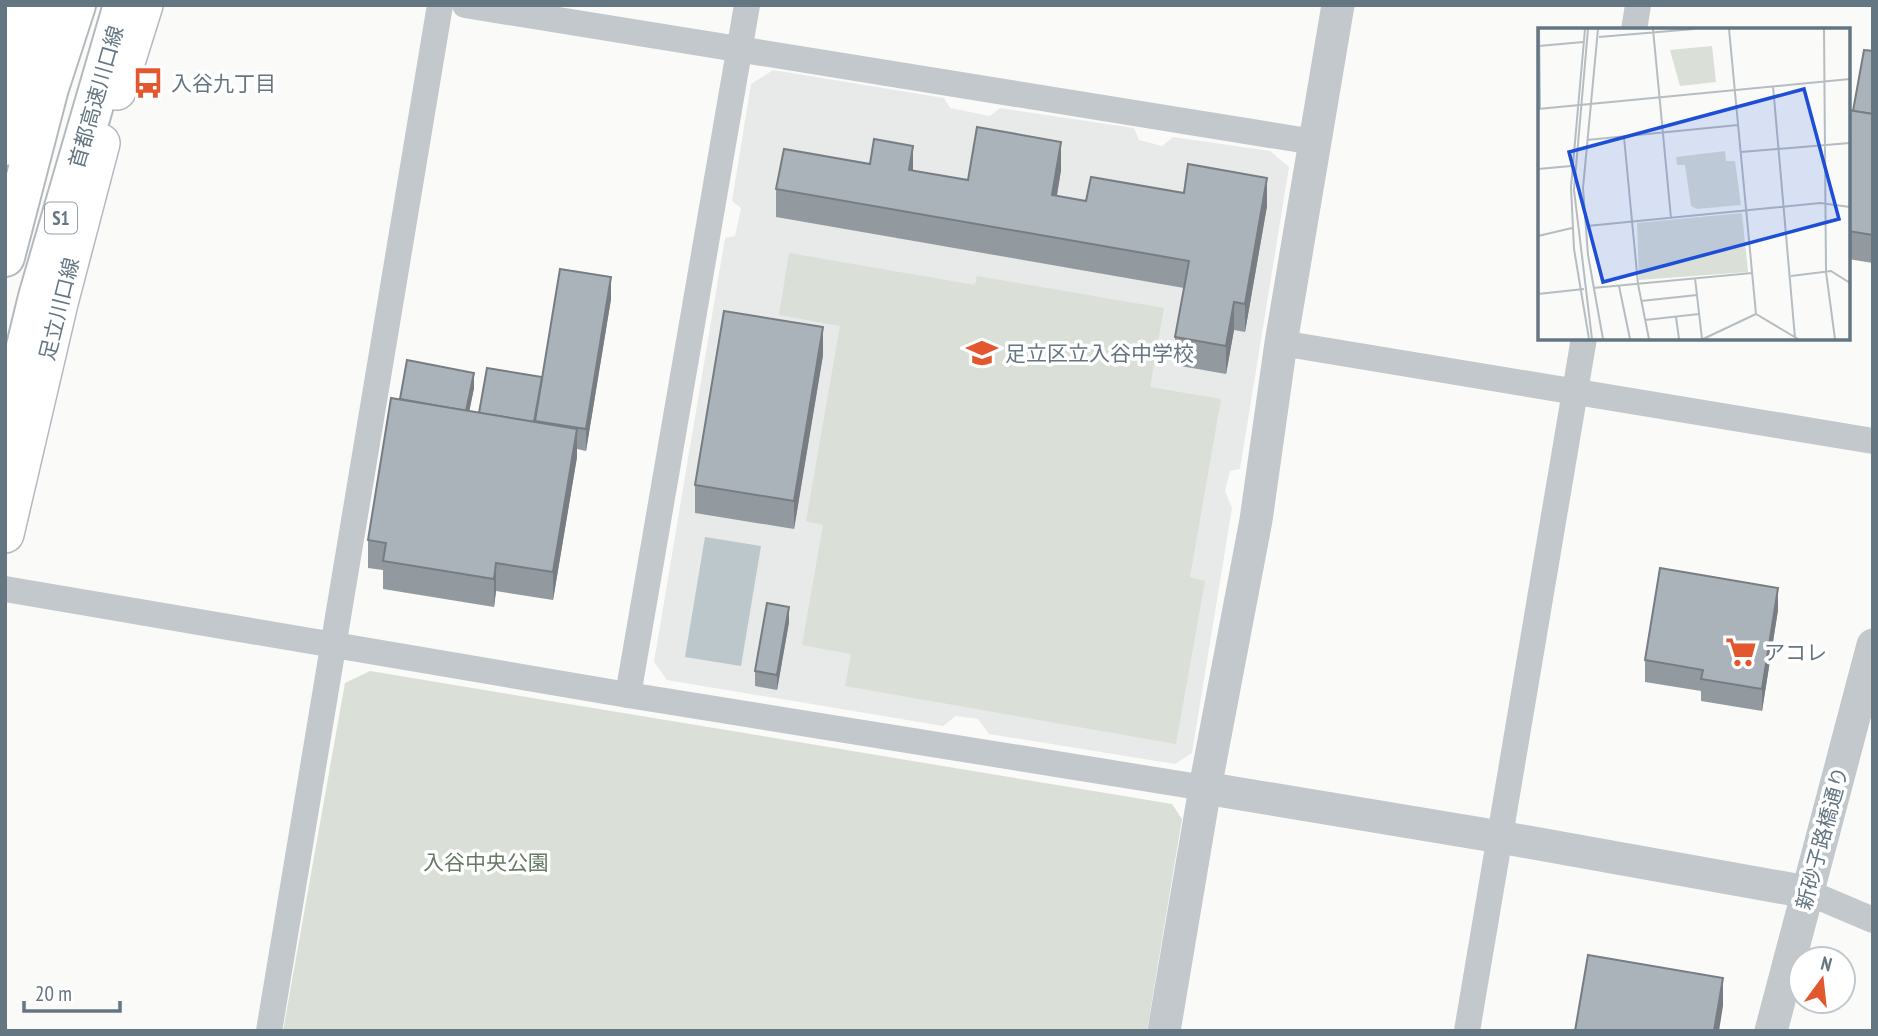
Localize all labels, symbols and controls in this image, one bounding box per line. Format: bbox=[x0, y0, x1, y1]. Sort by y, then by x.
street label: 首都高速川口線 bbox=[63, 23, 129, 171]
inset map bbox=[1538, 28, 1850, 340]
bus stop icon: 入谷九丁目 bbox=[131, 66, 165, 100]
place label: 入谷九丁目 bbox=[171, 70, 276, 97]
road number: S1 bbox=[45, 202, 77, 233]
street label: 足立川口線 bbox=[33, 255, 85, 363]
school or university icon: 足立区立入谷中学校 bbox=[965, 336, 999, 370]
place label: 足立区立入谷中学校 bbox=[1005, 340, 1194, 367]
supermarket icon: アコレ bbox=[1724, 635, 1758, 669]
place label: アコレ bbox=[1764, 639, 1827, 666]
street label: 新砂子路橋通り bbox=[1790, 764, 1854, 912]
park label: 入谷中央公園 bbox=[423, 849, 549, 876]
north arrow bbox=[1787, 945, 1857, 1015]
text: N bbox=[1818, 951, 1834, 976]
scale bar bbox=[24, 970, 121, 1014]
text: 20 m bbox=[35, 980, 72, 1007]

